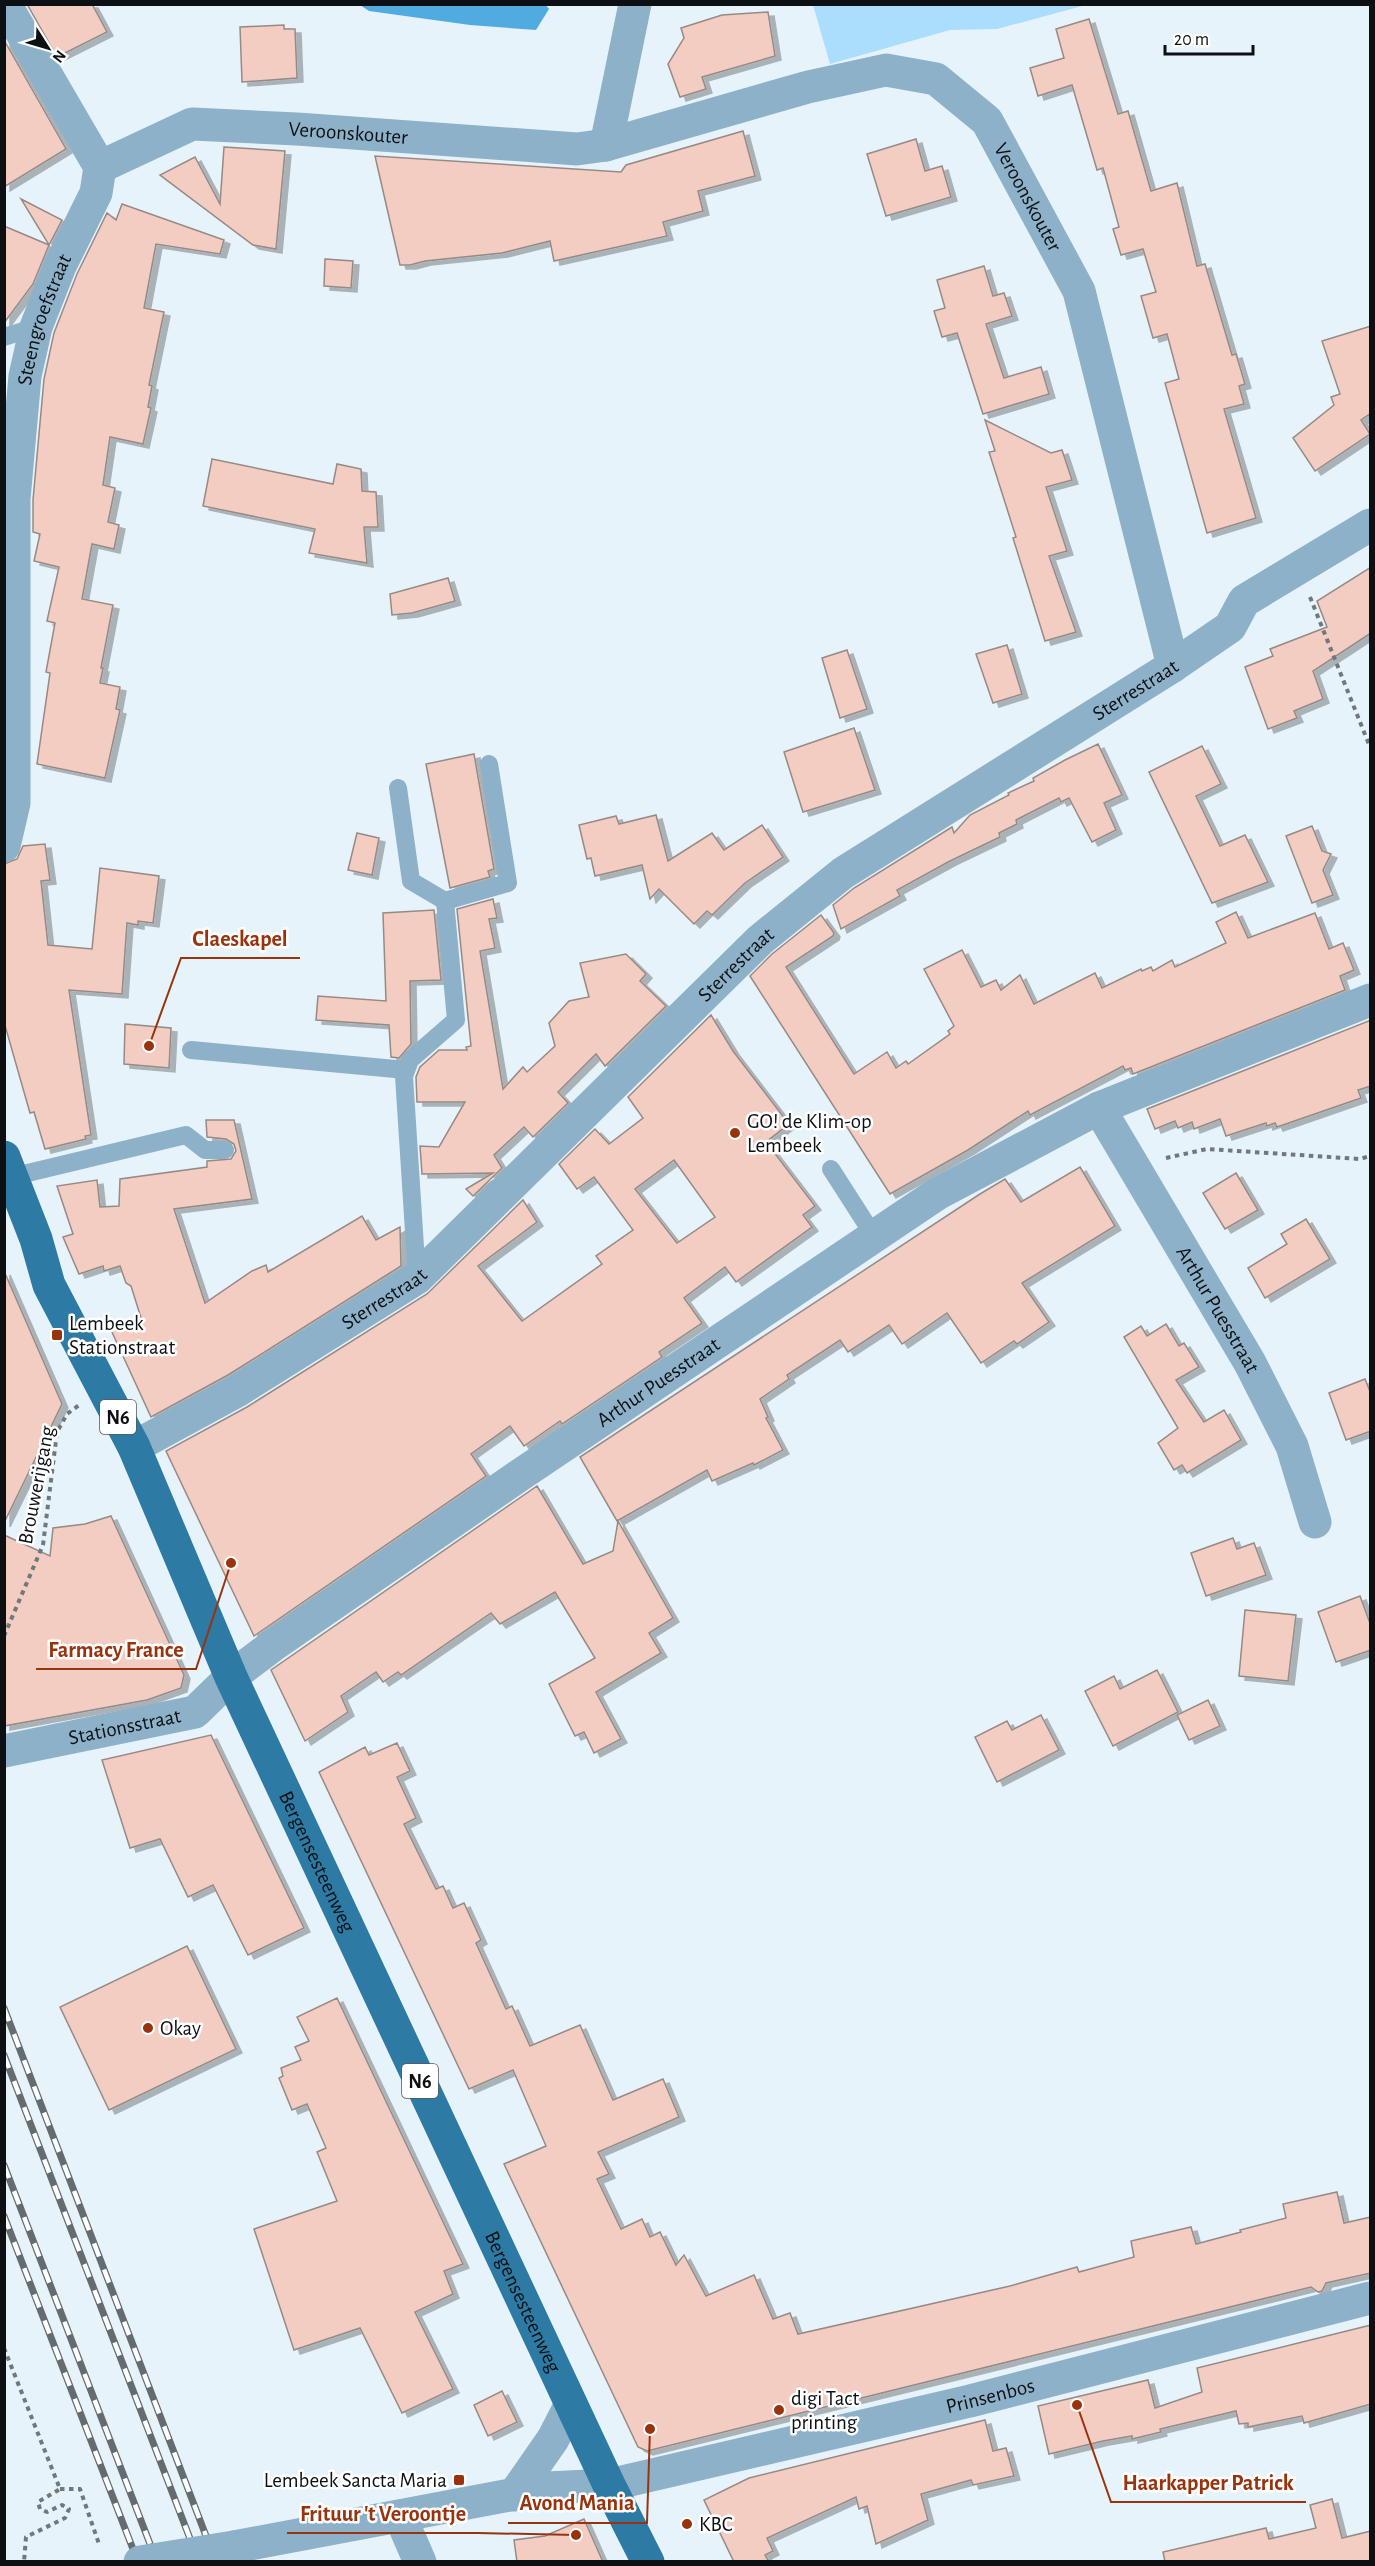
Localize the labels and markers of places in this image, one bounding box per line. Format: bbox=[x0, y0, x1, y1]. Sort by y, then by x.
callout: Claeskapel bbox=[181, 918, 300, 958]
place label: GO! de Klim-op Lembeek bbox=[747, 1111, 872, 1156]
marker: GO! de Klim-op Lembeek bbox=[728, 1126, 742, 1140]
place label: Lembeek Stationstraat bbox=[69, 1313, 175, 1358]
marker: Lembeek Stationstraat bbox=[50, 1328, 64, 1342]
callout: Farmacy France bbox=[36, 1629, 196, 1669]
place label: Okay bbox=[160, 2018, 201, 2039]
marker: Okay bbox=[141, 2021, 155, 2035]
place label: digi Tact printing bbox=[791, 2388, 859, 2433]
marker: digi Tact printing bbox=[772, 2403, 786, 2417]
callout: Haarkapper Patrick bbox=[1111, 2462, 1306, 2502]
place label: Lembeek Sancta Maria bbox=[264, 2470, 447, 2491]
marker: Lembeek Sancta Maria bbox=[452, 2473, 466, 2487]
callout: Avond Mania bbox=[508, 2483, 647, 2523]
callout: Frituur 't Veroontje bbox=[287, 2493, 478, 2533]
place label: KBC bbox=[699, 2514, 733, 2535]
marker: KBC bbox=[680, 2517, 694, 2531]

